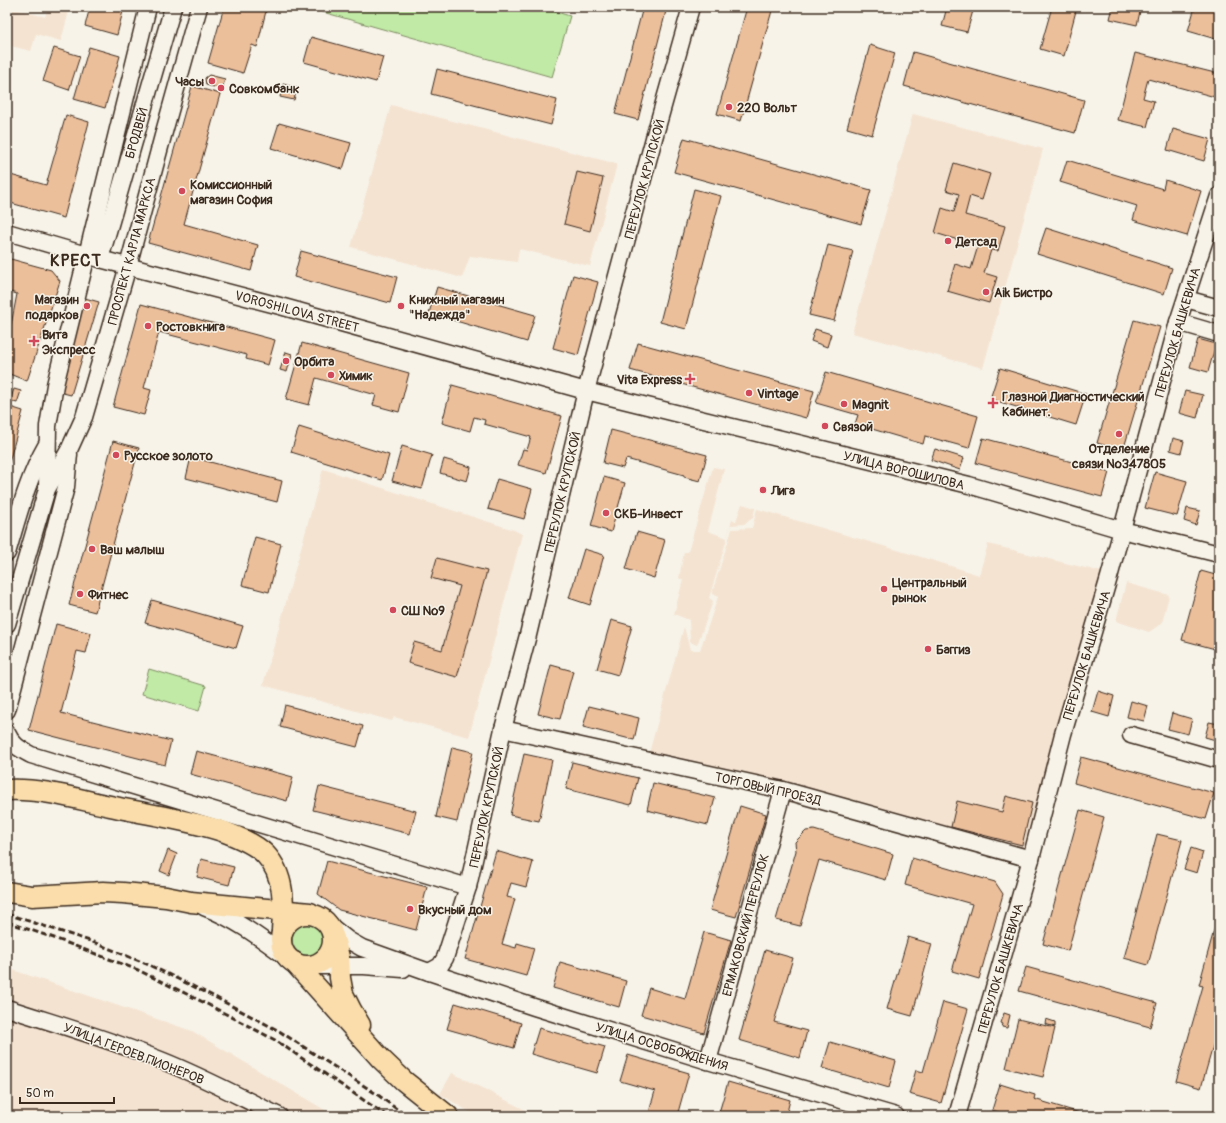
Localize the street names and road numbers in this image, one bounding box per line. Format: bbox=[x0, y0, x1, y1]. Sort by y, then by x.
street label: БРОДВЕЙ bbox=[122, 106, 152, 161]
street label: ПЕРЕУЛОК КРУПСКОЙ bbox=[621, 118, 669, 241]
street label: ПРОСПЕКТ КАРЛА МАРКСА bbox=[105, 175, 160, 327]
street label: ПЕРЕУЛОК БАШКЕВИЧА bbox=[1152, 265, 1204, 399]
street label: VOROSHILOVA STREET bbox=[233, 288, 361, 336]
street label: ПЕРЕУЛОК КРУПСКОЙ bbox=[541, 430, 585, 554]
street label: УЛИЦА ВОРОШИЛОВА bbox=[841, 448, 967, 494]
street label: ПЕРЕУЛОК БАШКЕВИЧА bbox=[1060, 588, 1114, 722]
street label: ПЕРЕУЛОК КРУПСКОЙ bbox=[466, 745, 508, 869]
street label: ТОРГОВЫЙ ПРОЕЗД bbox=[713, 769, 823, 809]
street label: ЕРМАКОВСКИЙ ПЕРЕУЛОК bbox=[719, 852, 773, 998]
street label: ПЕРЕУЛОК БАШКЕВИЧА bbox=[975, 901, 1027, 1035]
street label: УЛИЦА ОСВОБОЖДЕНИЯ bbox=[594, 1019, 730, 1075]
street label: УЛИЦА ГЕРОЕВ ПИОНЕРОВ bbox=[61, 1020, 206, 1088]

